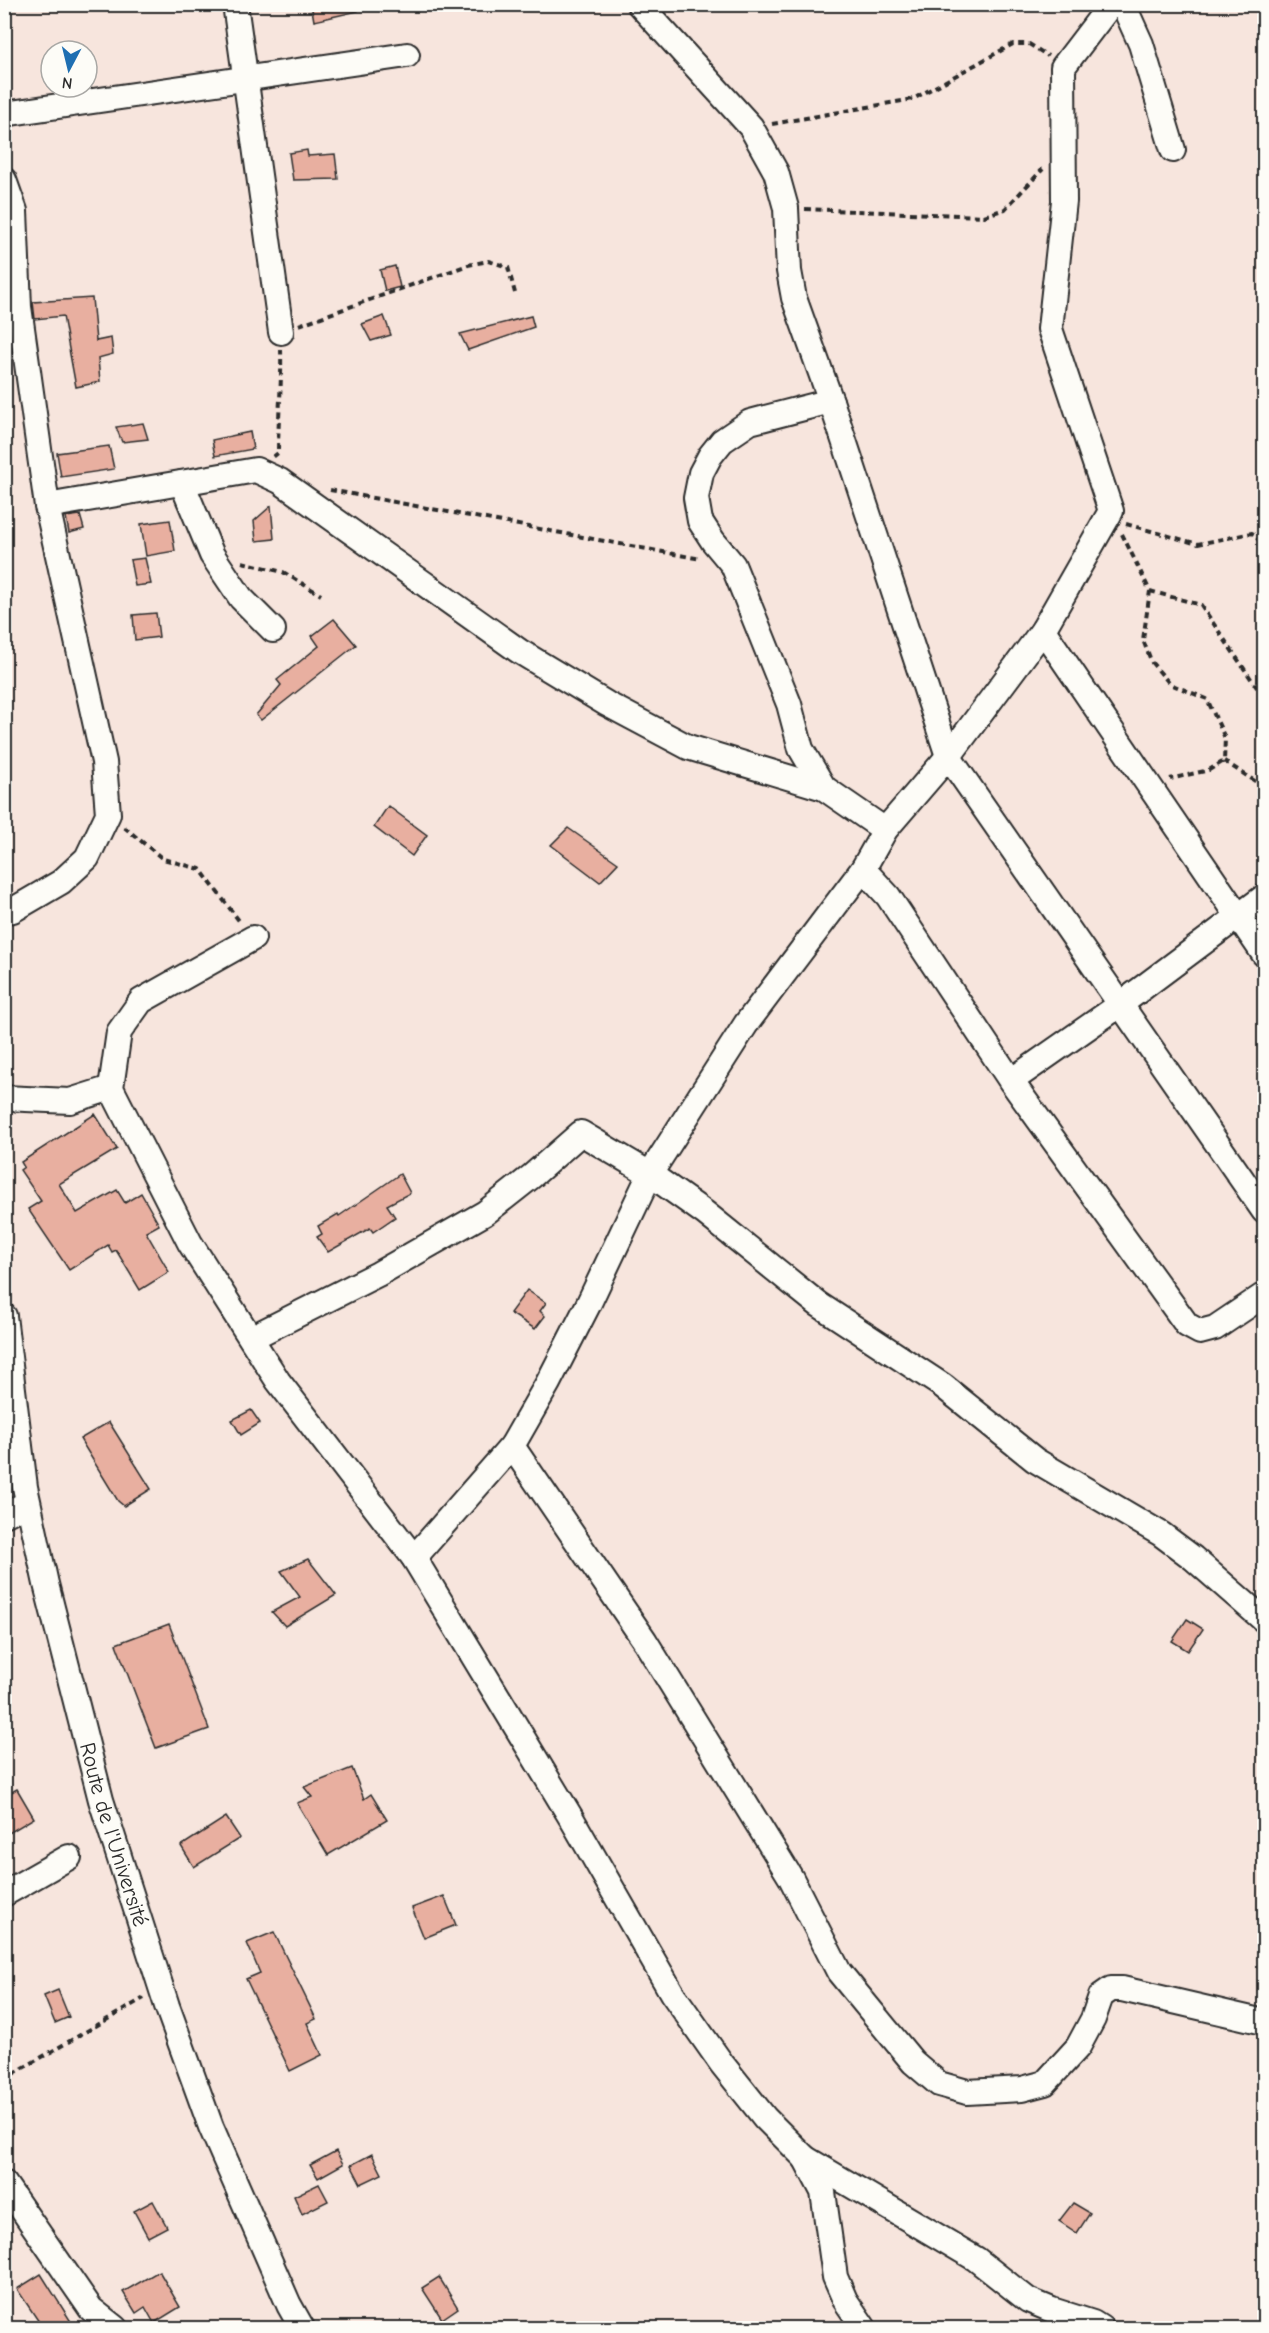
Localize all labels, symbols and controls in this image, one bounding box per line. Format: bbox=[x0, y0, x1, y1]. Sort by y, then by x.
north arrow bbox=[39, 39, 99, 99]
text: N bbox=[61, 73, 74, 92]
street label: Route de l'Université bbox=[74, 1740, 154, 1930]

